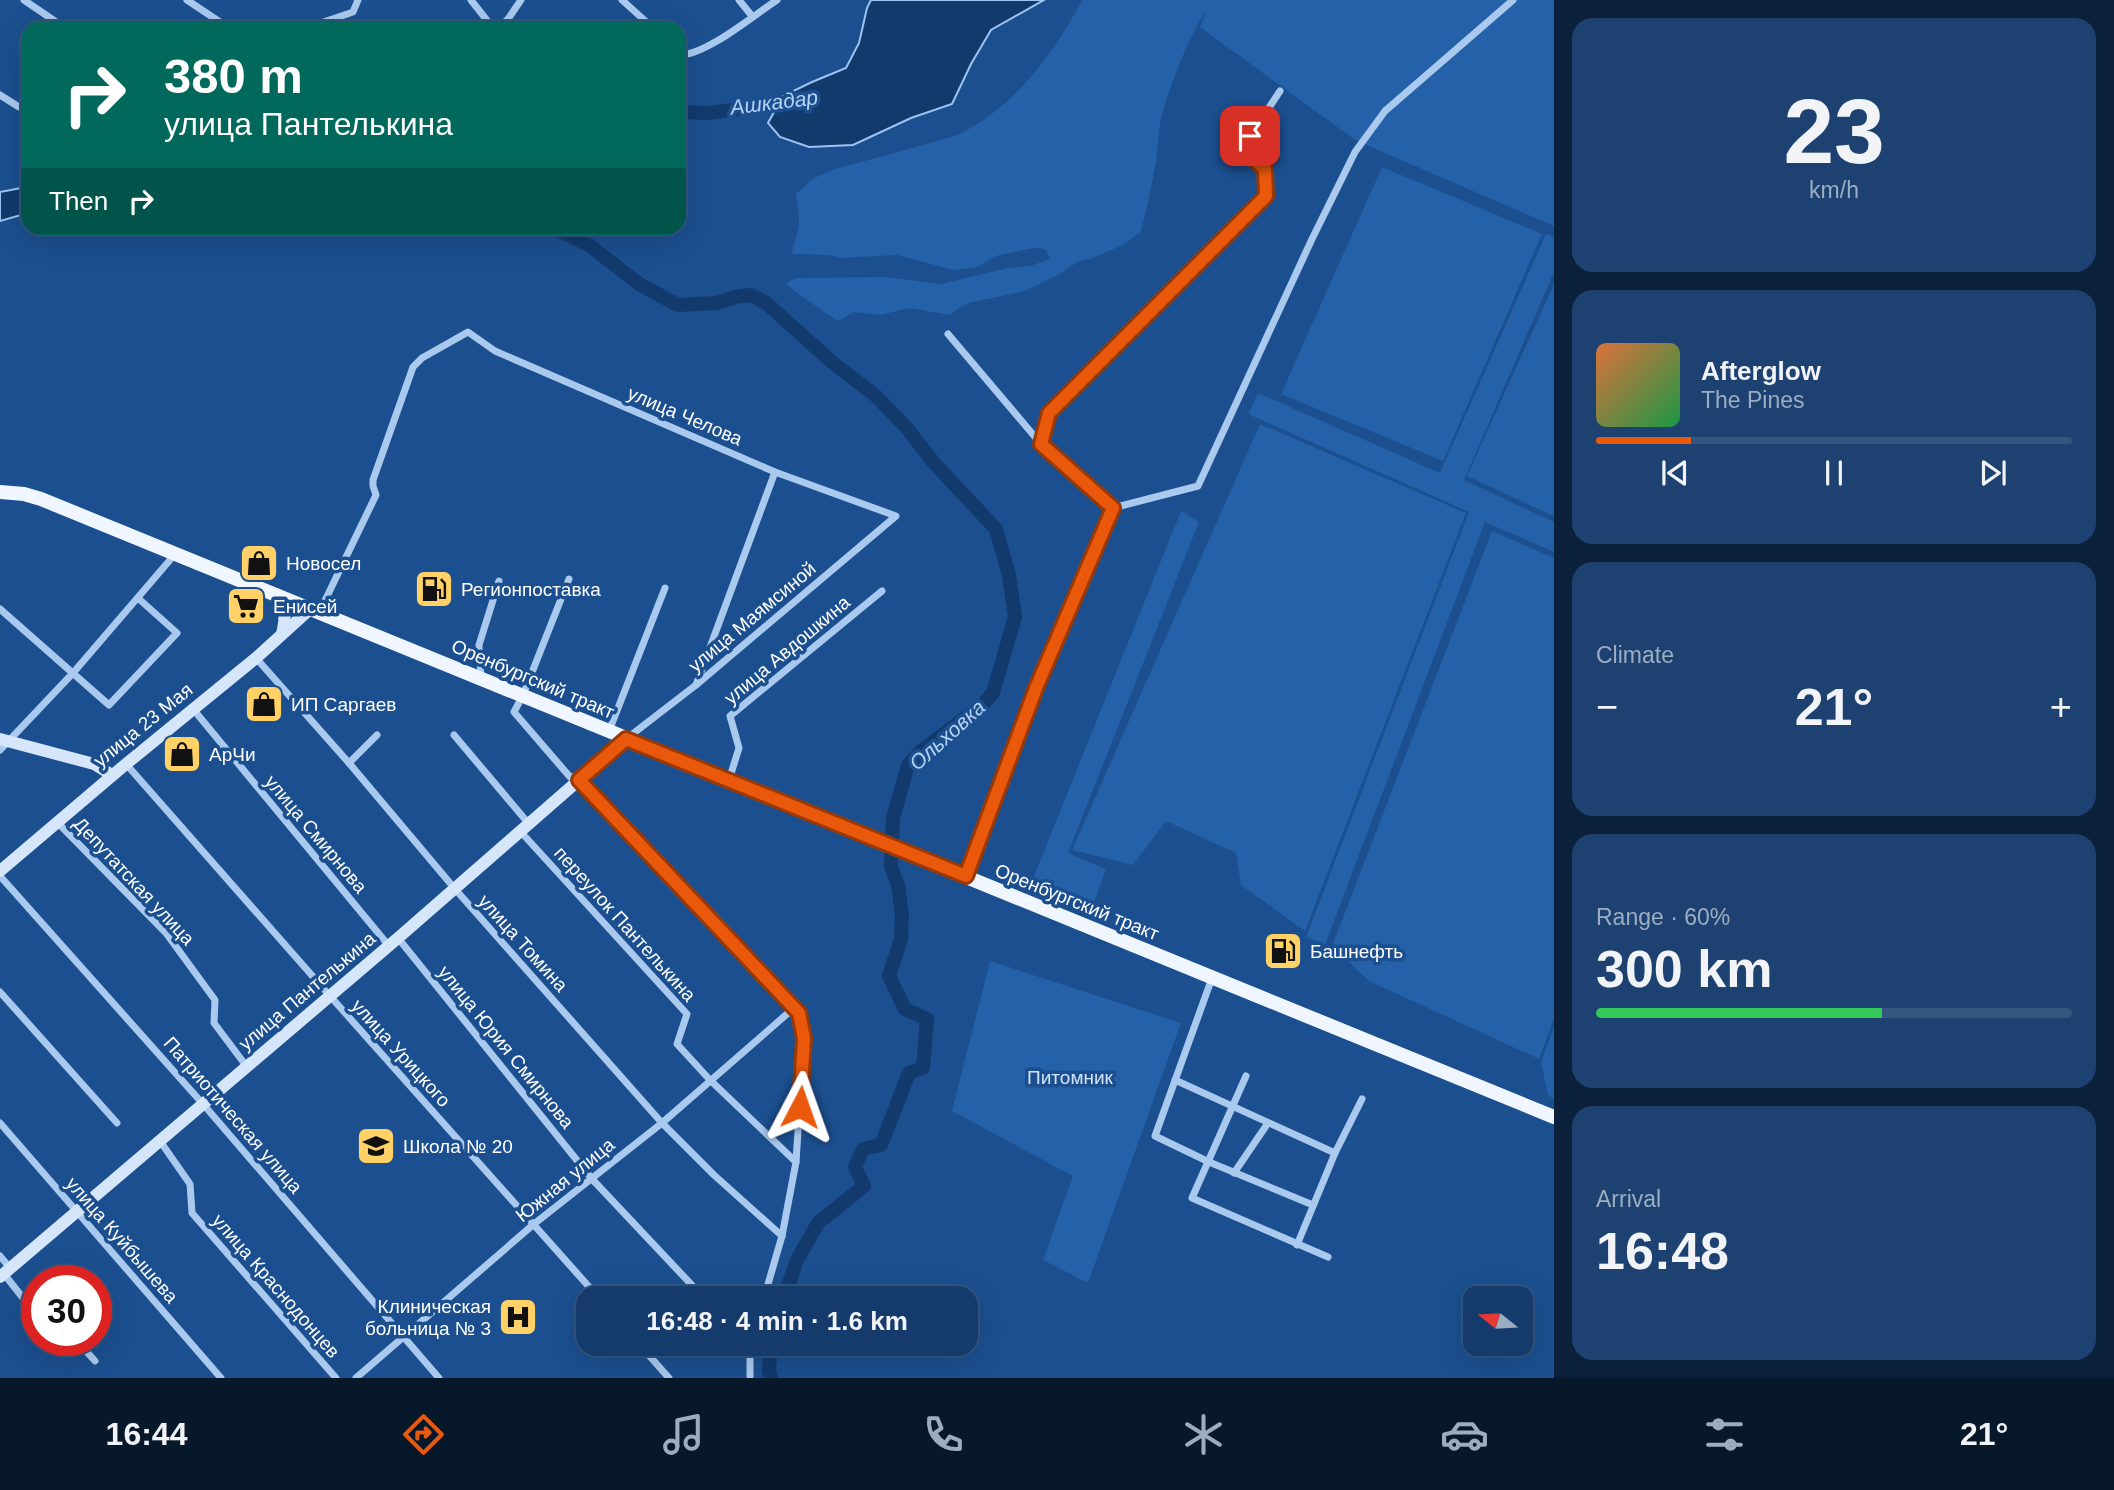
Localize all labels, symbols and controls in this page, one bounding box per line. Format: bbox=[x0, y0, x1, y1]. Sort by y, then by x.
icon: right bbox=[49, 49, 140, 140]
text: 380 m bbox=[164, 49, 303, 103]
text: 23 bbox=[1783, 81, 1885, 182]
water label: Ашкадар bbox=[727, 85, 819, 119]
text: улица Пантелькина bbox=[164, 106, 453, 142]
pin bbox=[1220, 106, 1280, 166]
icon: arrive bbox=[1231, 117, 1269, 155]
text: km/h bbox=[1809, 177, 1859, 203]
icon: right bbox=[122, 182, 160, 220]
text: Then bbox=[49, 186, 108, 216]
text: Afterglow bbox=[1701, 356, 1821, 386]
street label: улица Челова bbox=[625, 382, 746, 450]
text: The Pines bbox=[1701, 387, 1805, 413]
icon: previous bbox=[1656, 454, 1694, 492]
icon: pause bbox=[1815, 454, 1853, 492]
icon: next bbox=[1974, 454, 2012, 492]
shop icon: Новосел bbox=[238, 542, 280, 584]
place label: Новосел bbox=[286, 553, 361, 574]
street label: улица Маямсиной bbox=[684, 558, 820, 676]
fuel station icon: Регионпоставка bbox=[413, 568, 455, 610]
place label: Регионпоставка bbox=[461, 579, 601, 600]
supermarket icon: Енисей bbox=[225, 585, 267, 627]
street label: улица Авдошкина bbox=[720, 591, 854, 708]
place label: Енисей bbox=[273, 596, 337, 617]
street label: Оренбургский тракт bbox=[449, 635, 618, 723]
text: Climate bbox=[1596, 642, 1674, 668]
text: 21° bbox=[1795, 678, 1873, 736]
street label: улица 23 Мая bbox=[89, 679, 197, 771]
shop icon: ИП Саргаев bbox=[243, 683, 285, 725]
text: − bbox=[1596, 686, 1618, 728]
text: + bbox=[2050, 686, 2072, 728]
place label: ИП Саргаев bbox=[291, 694, 396, 715]
water label: Ольховка bbox=[905, 695, 989, 775]
shop icon: АрЧи bbox=[161, 733, 203, 775]
place label: АрЧи bbox=[209, 744, 256, 765]
street label: улица Смирнова bbox=[261, 771, 372, 897]
street label: Депутатская улица bbox=[69, 813, 199, 950]
street label: переулок Пантелькина bbox=[550, 842, 700, 1006]
street label: Оренбургский тракт bbox=[992, 860, 1162, 945]
street label: улица Томина bbox=[474, 890, 572, 996]
text: Range · 60% bbox=[1596, 904, 1730, 930]
street label: улица Пантелькина bbox=[235, 928, 380, 1054]
fuel station icon: Башнефть bbox=[1262, 930, 1304, 972]
text: 300 km bbox=[1596, 940, 1772, 998]
place label: Башнефть bbox=[1310, 941, 1403, 962]
street label: улица Юрия Смирнова bbox=[434, 962, 578, 1133]
street label: улица Урицкого bbox=[347, 995, 455, 1111]
street label: Патриотическая улица bbox=[159, 1033, 307, 1198]
park label: Питомник bbox=[1027, 1067, 1114, 1088]
position arrow bbox=[763, 1070, 837, 1144]
school or university icon: Школа № 20 bbox=[355, 1125, 397, 1167]
street label: Южная улица bbox=[511, 1134, 619, 1226]
place label: Школа № 20 bbox=[403, 1136, 513, 1157]
street label: улица Куйбышева bbox=[62, 1173, 183, 1307]
text: Arrival bbox=[1596, 1186, 1661, 1212]
street label: улица Краснодонцев bbox=[208, 1210, 344, 1362]
text: 16:48 bbox=[1596, 1222, 1729, 1280]
speed limit sign: 30 bbox=[21, 1265, 112, 1356]
north arrow bbox=[1463, 1286, 1533, 1356]
map controls bbox=[1463, 1286, 1533, 1356]
place label: Клиническая больница № 3 bbox=[365, 1296, 491, 1339]
hospital icon: Клиническая больница № 3 bbox=[497, 1296, 539, 1338]
text: 16:48 · 4 min · 1.6 km bbox=[646, 1306, 908, 1336]
icon: directions bbox=[399, 1410, 448, 1459]
icon: music bbox=[659, 1410, 708, 1459]
icon: phone bbox=[919, 1410, 968, 1459]
icon: climate bbox=[1179, 1410, 1228, 1459]
icon: car bbox=[1440, 1410, 1489, 1459]
icon: filters bbox=[1700, 1410, 1749, 1459]
text: 16:44 bbox=[106, 1416, 187, 1452]
text: 21° bbox=[1960, 1416, 2008, 1452]

